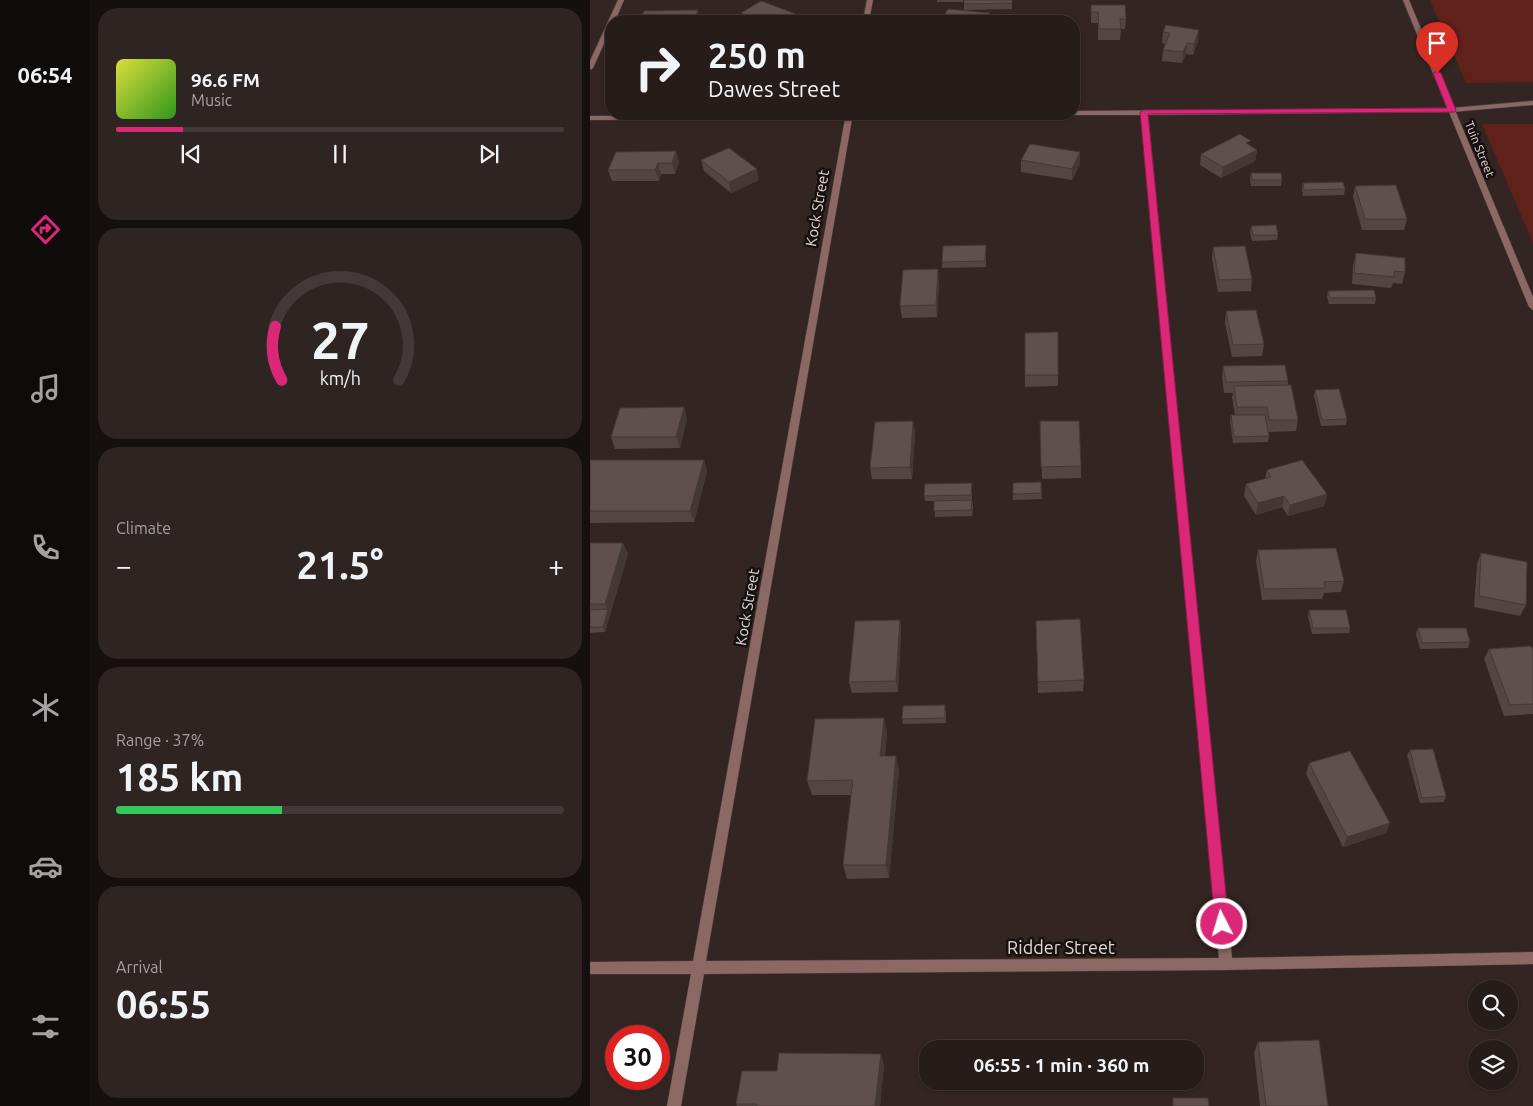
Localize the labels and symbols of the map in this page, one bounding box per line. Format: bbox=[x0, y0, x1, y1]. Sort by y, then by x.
pin bbox=[1416, 22, 1458, 73]
street label: Tuin Street bbox=[1463, 119, 1497, 179]
street label: Kock Street bbox=[802, 168, 832, 248]
street label: Kock Street bbox=[732, 567, 762, 647]
position arrow bbox=[1195, 897, 1247, 949]
street label: Ridder Street bbox=[1007, 937, 1115, 957]
speed limit sign: 30 bbox=[605, 1025, 670, 1090]

